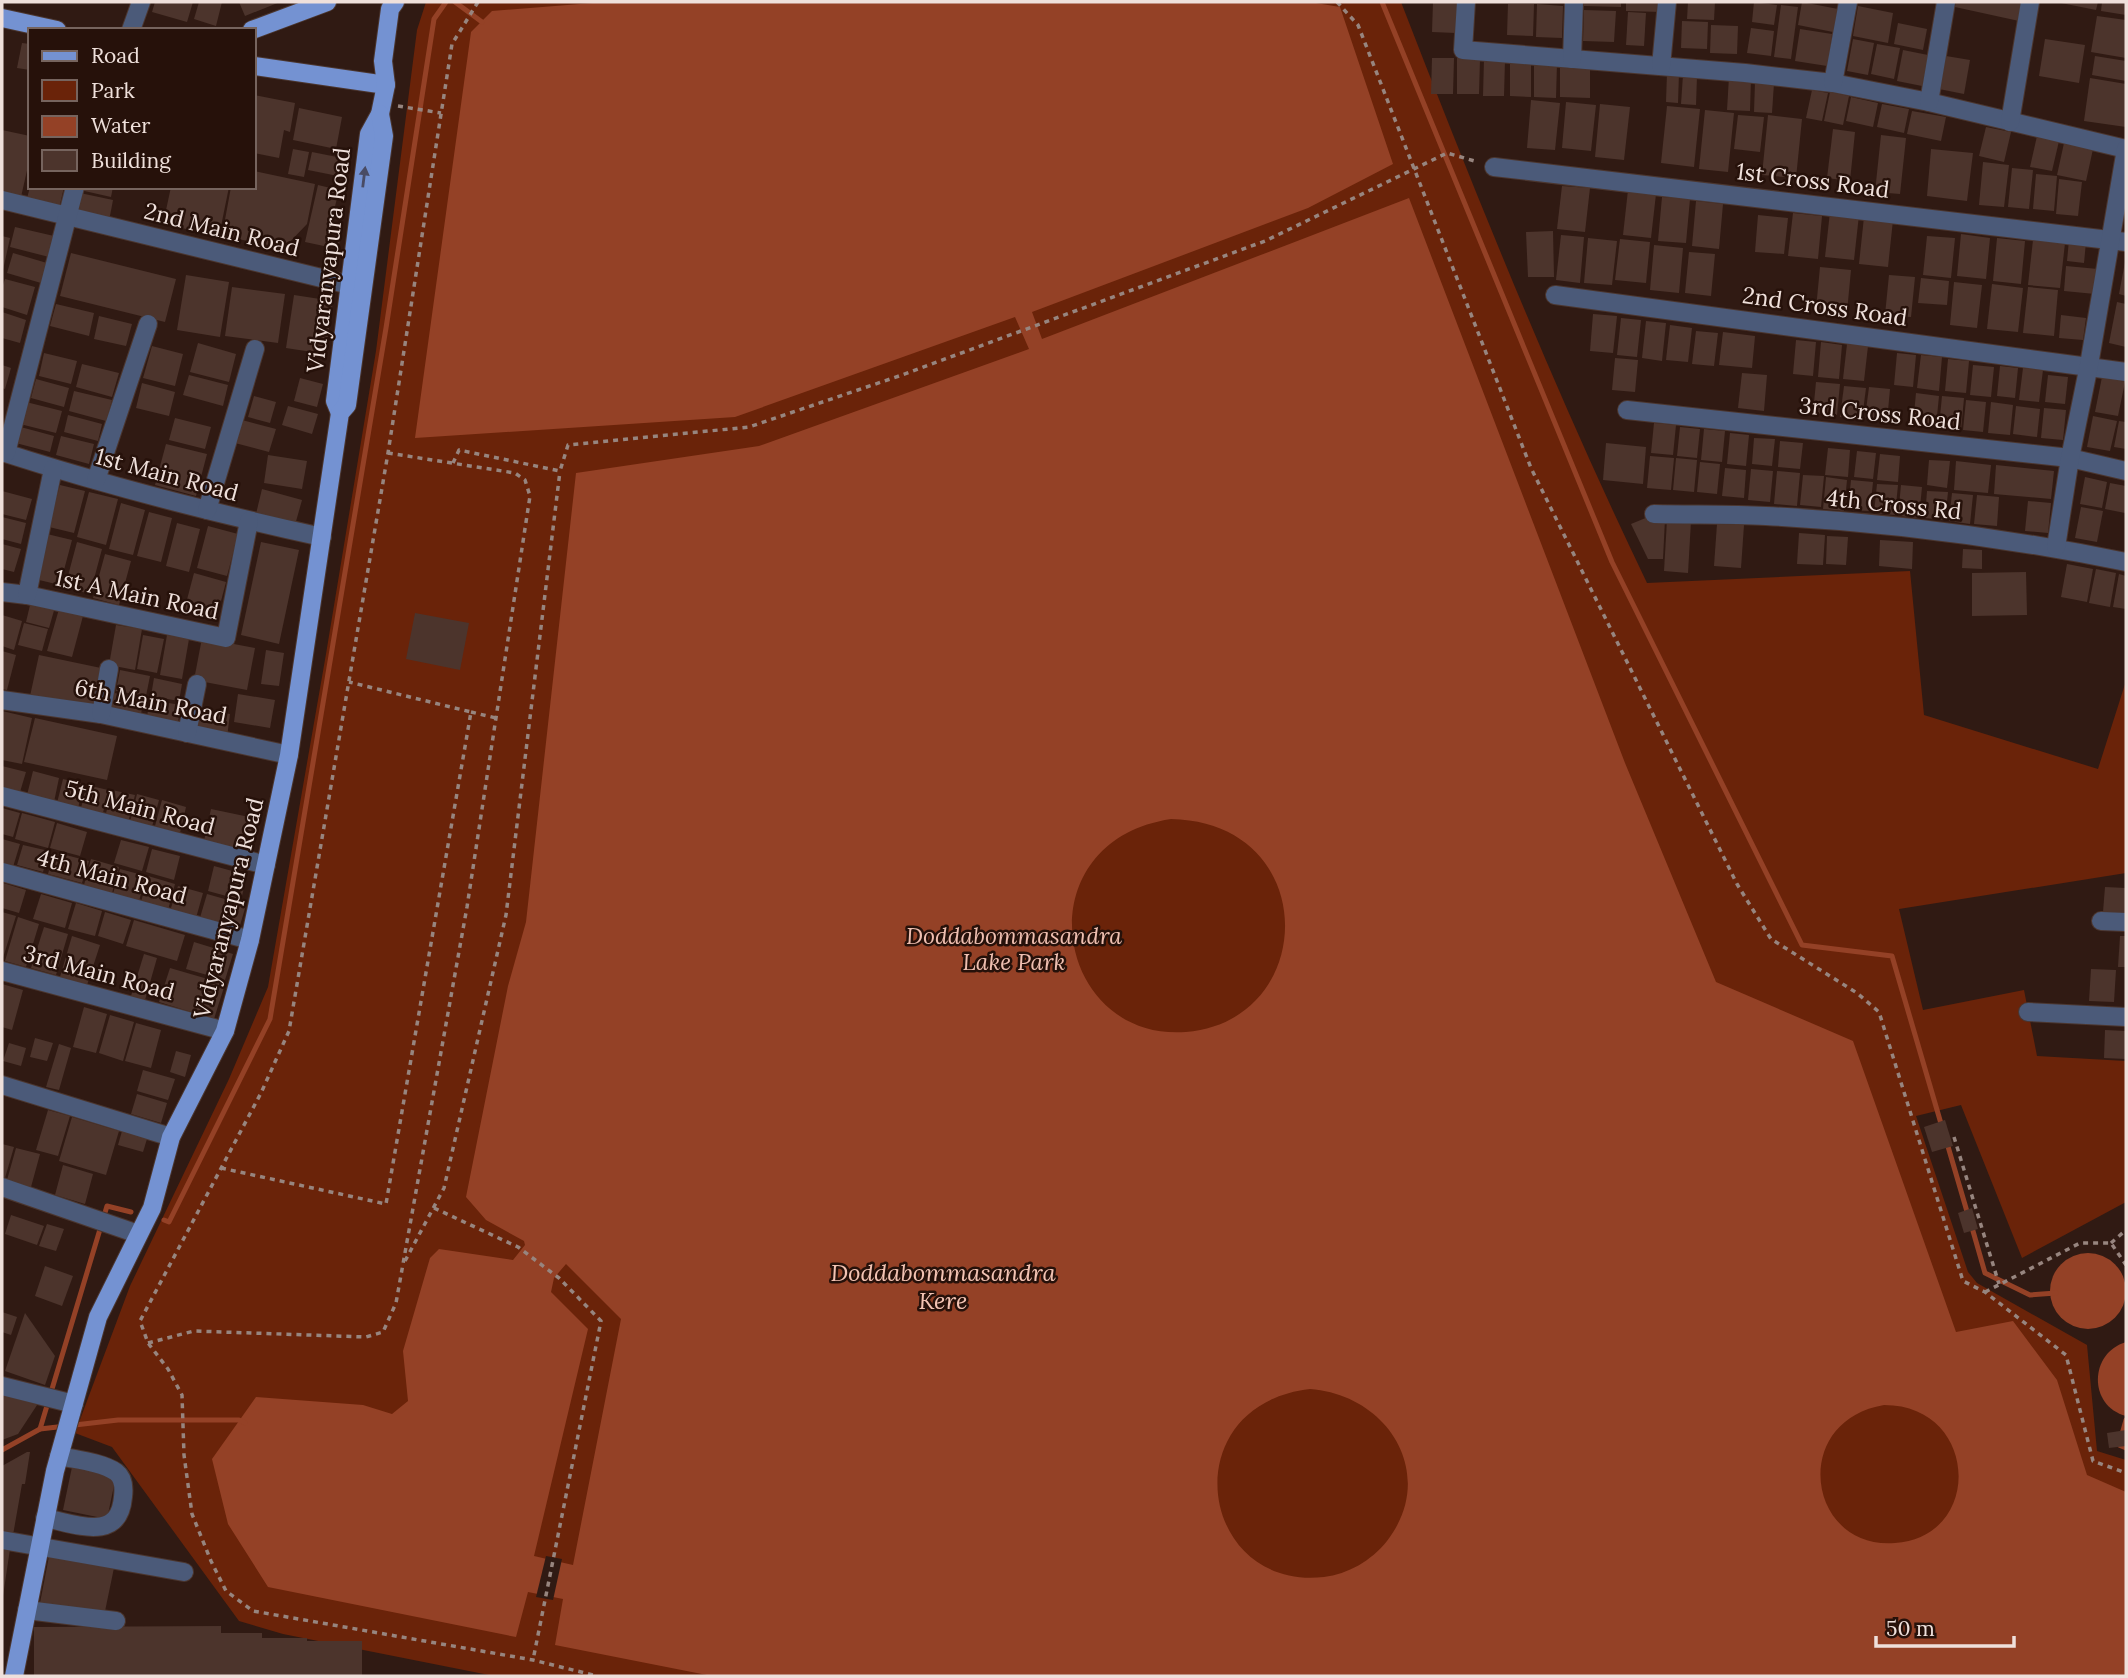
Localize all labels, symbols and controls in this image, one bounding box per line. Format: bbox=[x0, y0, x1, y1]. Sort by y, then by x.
legend bbox=[28, 28, 256, 189]
text: Road bbox=[91, 42, 140, 69]
text: Park bbox=[91, 77, 135, 104]
text: Water bbox=[91, 112, 150, 139]
street label: Vidyaranyapura Road bbox=[300, 145, 356, 375]
text: Building bbox=[91, 147, 171, 174]
street label: 1st Cross Road bbox=[1735, 156, 1891, 204]
one-way arrow bbox=[358, 166, 369, 188]
street label: 2nd Main Road bbox=[141, 196, 303, 262]
street label: 2nd Cross Road bbox=[1741, 280, 1910, 332]
street label: 3rd Cross Road bbox=[1798, 390, 1963, 436]
street label: 1st Main Road bbox=[92, 441, 242, 507]
street label: 4th Cross Rd bbox=[1825, 482, 1963, 526]
street label: 1st A Main Road bbox=[52, 562, 222, 626]
street label: 6th Main Road bbox=[72, 672, 230, 730]
street label: 5th Main Road bbox=[62, 773, 218, 841]
street label: Vidyaranyapura Road bbox=[186, 794, 270, 1023]
street label: 4th Main Road bbox=[34, 842, 190, 910]
park label: Doddabommasandra Lake Park bbox=[906, 921, 1122, 976]
street label: 3rd Main Road bbox=[20, 938, 178, 1006]
water label: Doddabommasandra Kere bbox=[830, 1257, 1056, 1316]
scale bar bbox=[1876, 1604, 2014, 1648]
text: 50 m bbox=[1886, 1615, 1935, 1642]

